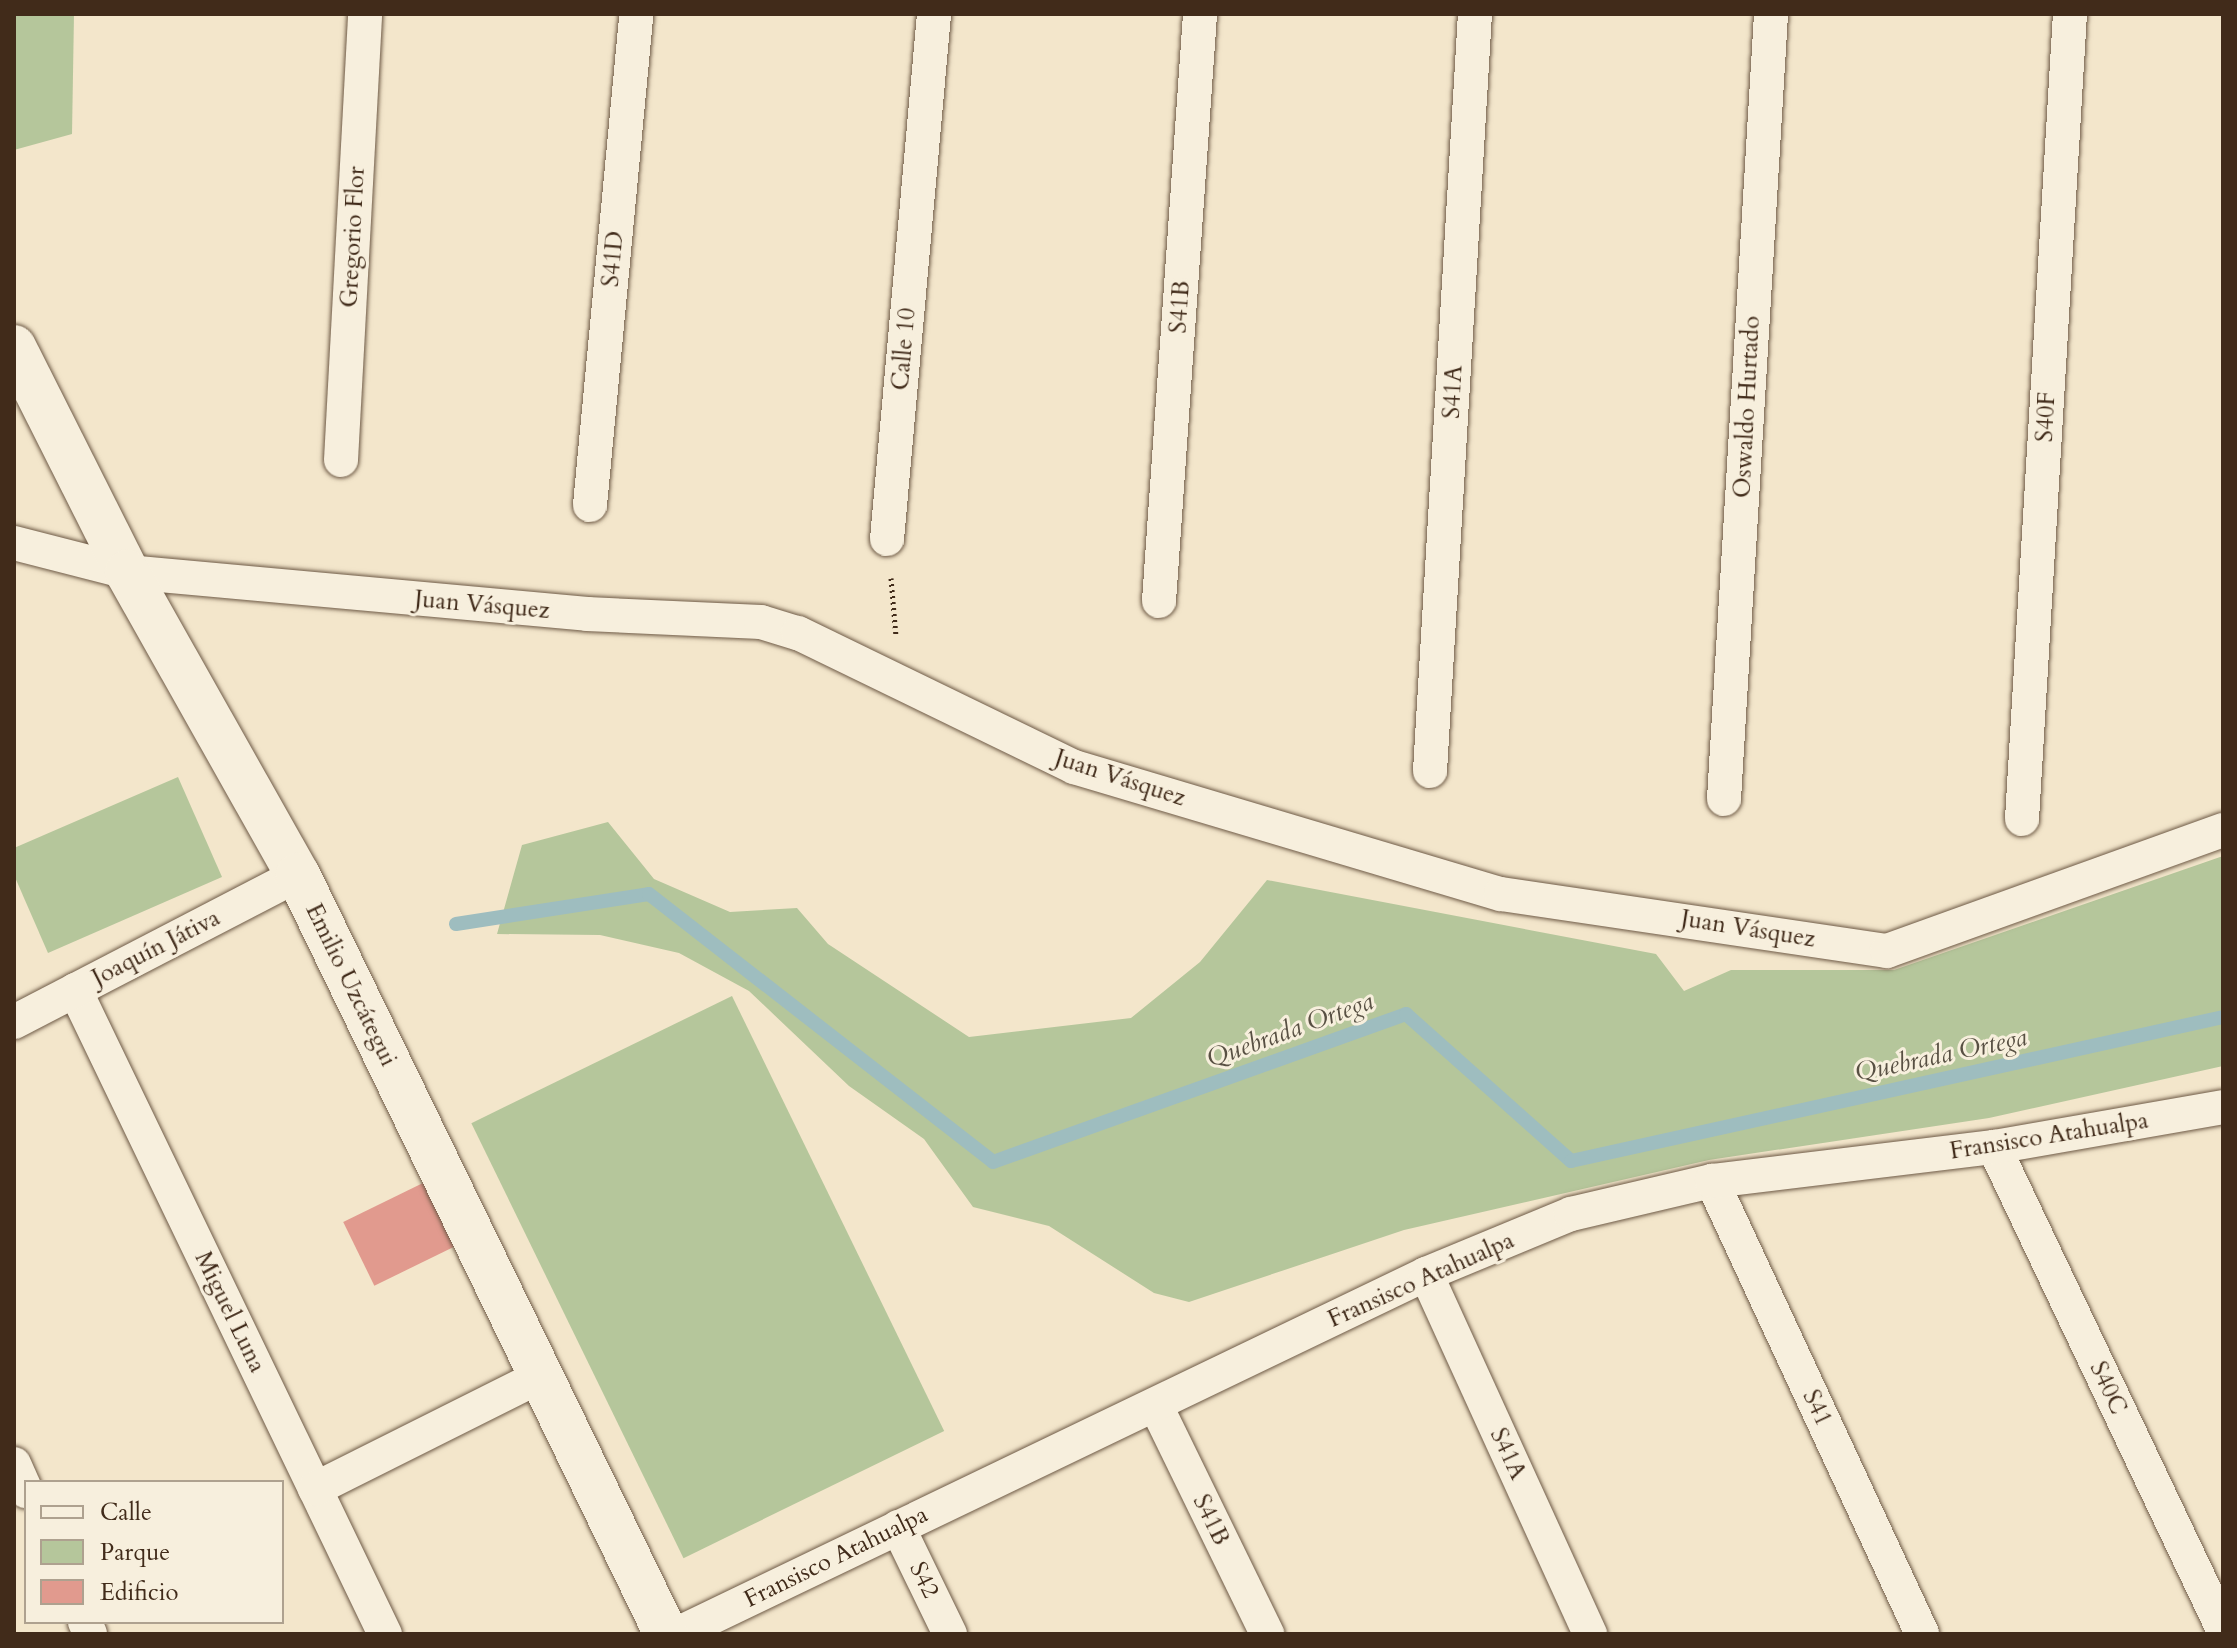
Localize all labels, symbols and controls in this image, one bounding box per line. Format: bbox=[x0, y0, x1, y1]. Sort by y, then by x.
street label: Gregorio Flor bbox=[335, 166, 371, 308]
street label: S41D bbox=[596, 230, 630, 288]
street label: S41B bbox=[1164, 280, 1196, 334]
street label: Calle 10 bbox=[886, 306, 922, 392]
street label: Oswaldo Hurtado bbox=[1728, 315, 1766, 499]
street label: S41A bbox=[1437, 364, 1469, 420]
street label: S40F bbox=[2030, 391, 2062, 443]
street label: Juan Vásquez bbox=[413, 585, 551, 625]
street label: Juan Vásquez bbox=[1051, 743, 1189, 813]
street label: Emilio Uzcátegui bbox=[299, 899, 403, 1071]
street label: Joaquín Játiva bbox=[87, 903, 225, 993]
street label: Juan Vásquez bbox=[1679, 904, 1817, 954]
water label: Quebrada Ortega bbox=[1202, 985, 1378, 1075]
water label: Quebrada Ortega bbox=[1852, 1022, 2030, 1088]
street label: Fransisco Atahualpa bbox=[1948, 1106, 2150, 1166]
street label: Fransisco Atahualpa bbox=[1324, 1226, 1518, 1334]
street label: Miguel Luna bbox=[188, 1247, 272, 1377]
street label: S40C bbox=[2083, 1357, 2133, 1419]
street label: S41 bbox=[1796, 1385, 1838, 1431]
street label: S41A bbox=[1484, 1424, 1532, 1484]
legend bbox=[24, 1480, 284, 1624]
street label: S41B bbox=[1186, 1490, 1236, 1550]
text: Calle bbox=[100, 1496, 152, 1529]
street label: Fransisco Atahualpa bbox=[740, 1500, 932, 1614]
text: Parque bbox=[100, 1536, 170, 1569]
street label: S42 bbox=[903, 1557, 945, 1603]
text: Edificio bbox=[100, 1576, 179, 1609]

